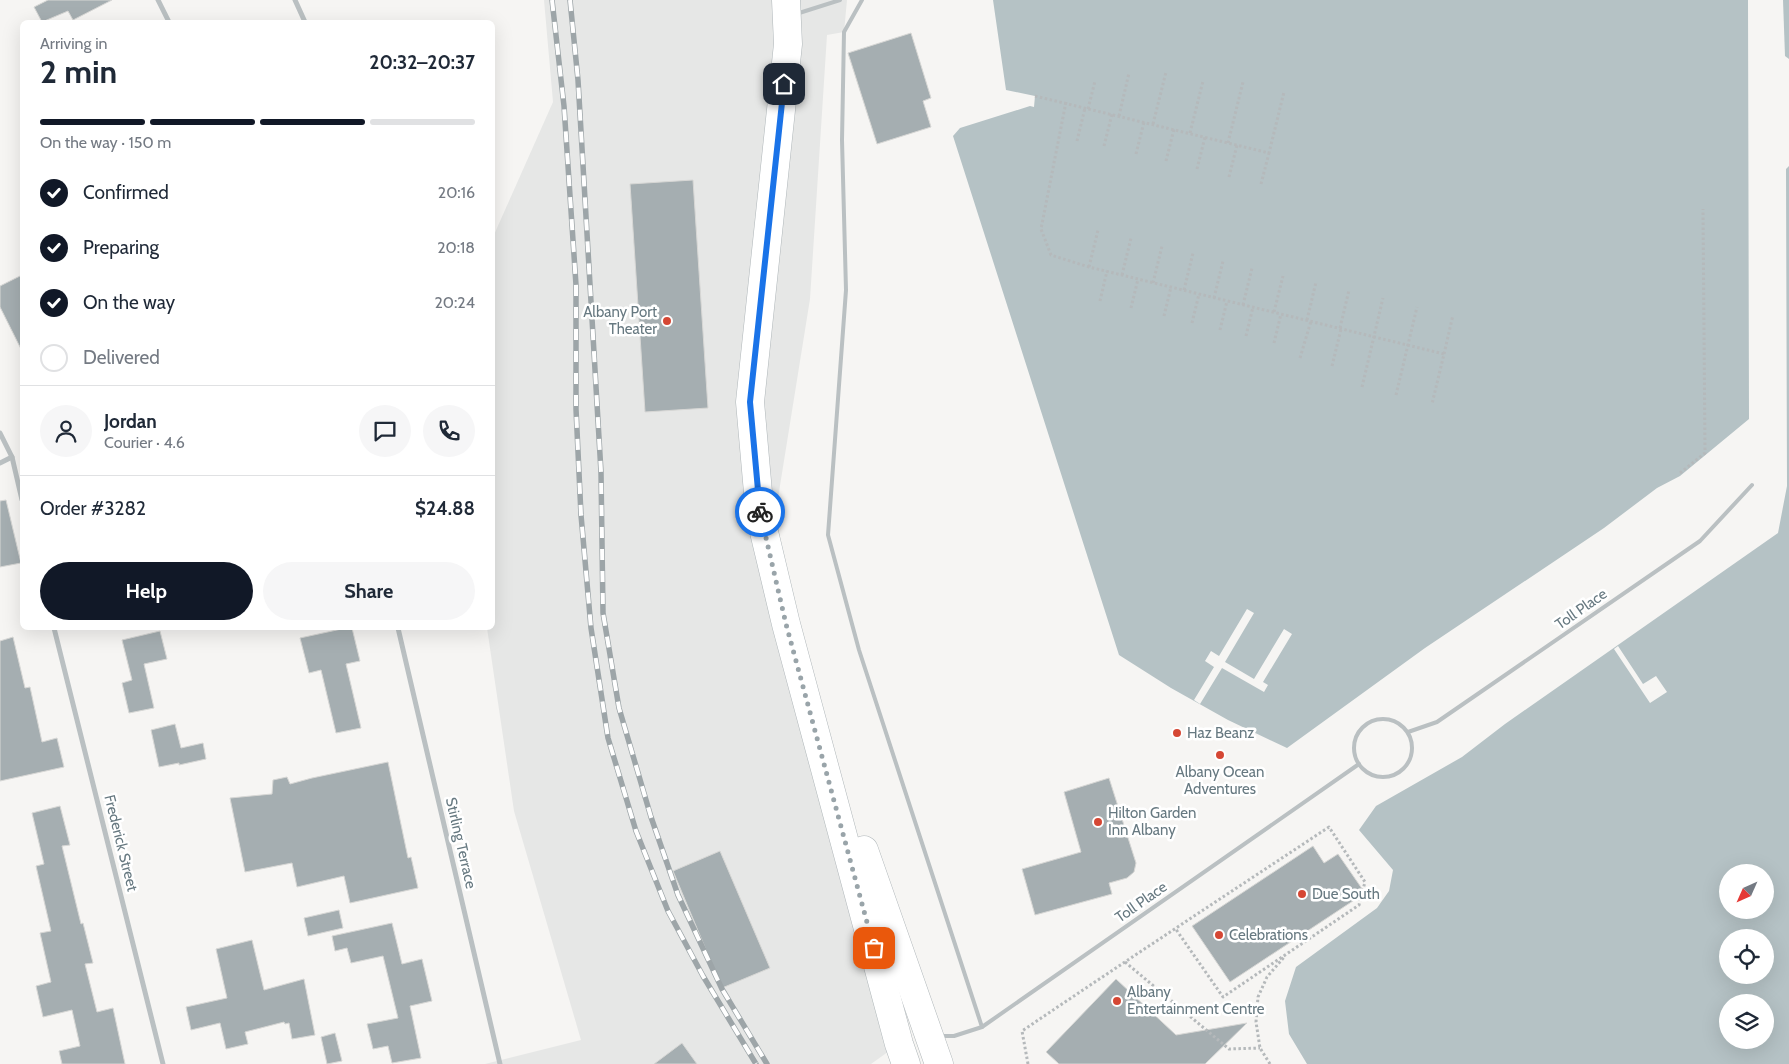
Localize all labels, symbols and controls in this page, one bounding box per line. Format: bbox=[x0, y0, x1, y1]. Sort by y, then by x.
text: Arriving in bbox=[40, 34, 107, 53]
text: 20:32–20:37 bbox=[369, 51, 475, 74]
text: 2 min bbox=[40, 52, 117, 91]
pin bbox=[763, 63, 805, 105]
icon: home bbox=[770, 70, 798, 98]
text: On the way · 150 m bbox=[40, 133, 171, 152]
icon: check bbox=[40, 179, 68, 207]
text: Confirmed bbox=[83, 181, 169, 204]
text: 20:16 bbox=[438, 183, 475, 202]
icon: check bbox=[40, 234, 68, 262]
text: Preparing bbox=[83, 236, 159, 259]
text: 20:18 bbox=[437, 238, 475, 257]
icon: check bbox=[40, 289, 68, 317]
text: On the way bbox=[83, 291, 175, 314]
text: 20:24 bbox=[434, 293, 475, 312]
place label: Albany Port Theater bbox=[583, 303, 657, 338]
marker: Albany Port Theater bbox=[661, 315, 673, 327]
text: Delivered bbox=[83, 346, 160, 369]
button: person bbox=[40, 405, 92, 457]
button: chat bbox=[359, 405, 411, 457]
button: phone bbox=[423, 405, 475, 457]
text: Jordan bbox=[104, 410, 157, 433]
text: Courier · 4.6 bbox=[104, 433, 185, 452]
courier bbox=[735, 487, 785, 537]
text: Order #3282 bbox=[40, 497, 146, 520]
text: $24.88 bbox=[415, 497, 475, 520]
icon: bike bbox=[746, 498, 774, 526]
button: Help bbox=[40, 562, 253, 620]
button: Share bbox=[263, 562, 475, 620]
street label: Toll Place bbox=[1552, 584, 1611, 633]
place label: Haz Beanz bbox=[1187, 724, 1254, 742]
marker: Haz Beanz bbox=[1171, 727, 1183, 739]
marker: Albany Ocean Adventures bbox=[1214, 749, 1226, 761]
place label: Albany Ocean Adventures bbox=[1176, 763, 1264, 798]
street label: Frederick Street bbox=[100, 793, 142, 893]
street label: Stirling Terrace bbox=[442, 796, 480, 891]
place label: Hilton Garden Inn Albany bbox=[1108, 804, 1196, 839]
marker: Hilton Garden Inn Albany bbox=[1092, 816, 1104, 828]
north arrow bbox=[1719, 864, 1774, 919]
map controls bbox=[1719, 864, 1774, 1049]
street label: Toll Place bbox=[1112, 877, 1171, 926]
place label: Due South bbox=[1312, 885, 1380, 903]
marker: Due South bbox=[1296, 888, 1308, 900]
place label: Celebrations bbox=[1229, 926, 1308, 944]
pin bbox=[853, 927, 895, 969]
marker: Celebrations bbox=[1213, 929, 1225, 941]
button: locate bbox=[1719, 929, 1774, 984]
icon: bag bbox=[860, 934, 888, 962]
place label: Albany Entertainment Centre bbox=[1127, 983, 1265, 1018]
button: layers bbox=[1719, 994, 1774, 1049]
marker: Albany Entertainment Centre bbox=[1111, 995, 1123, 1007]

